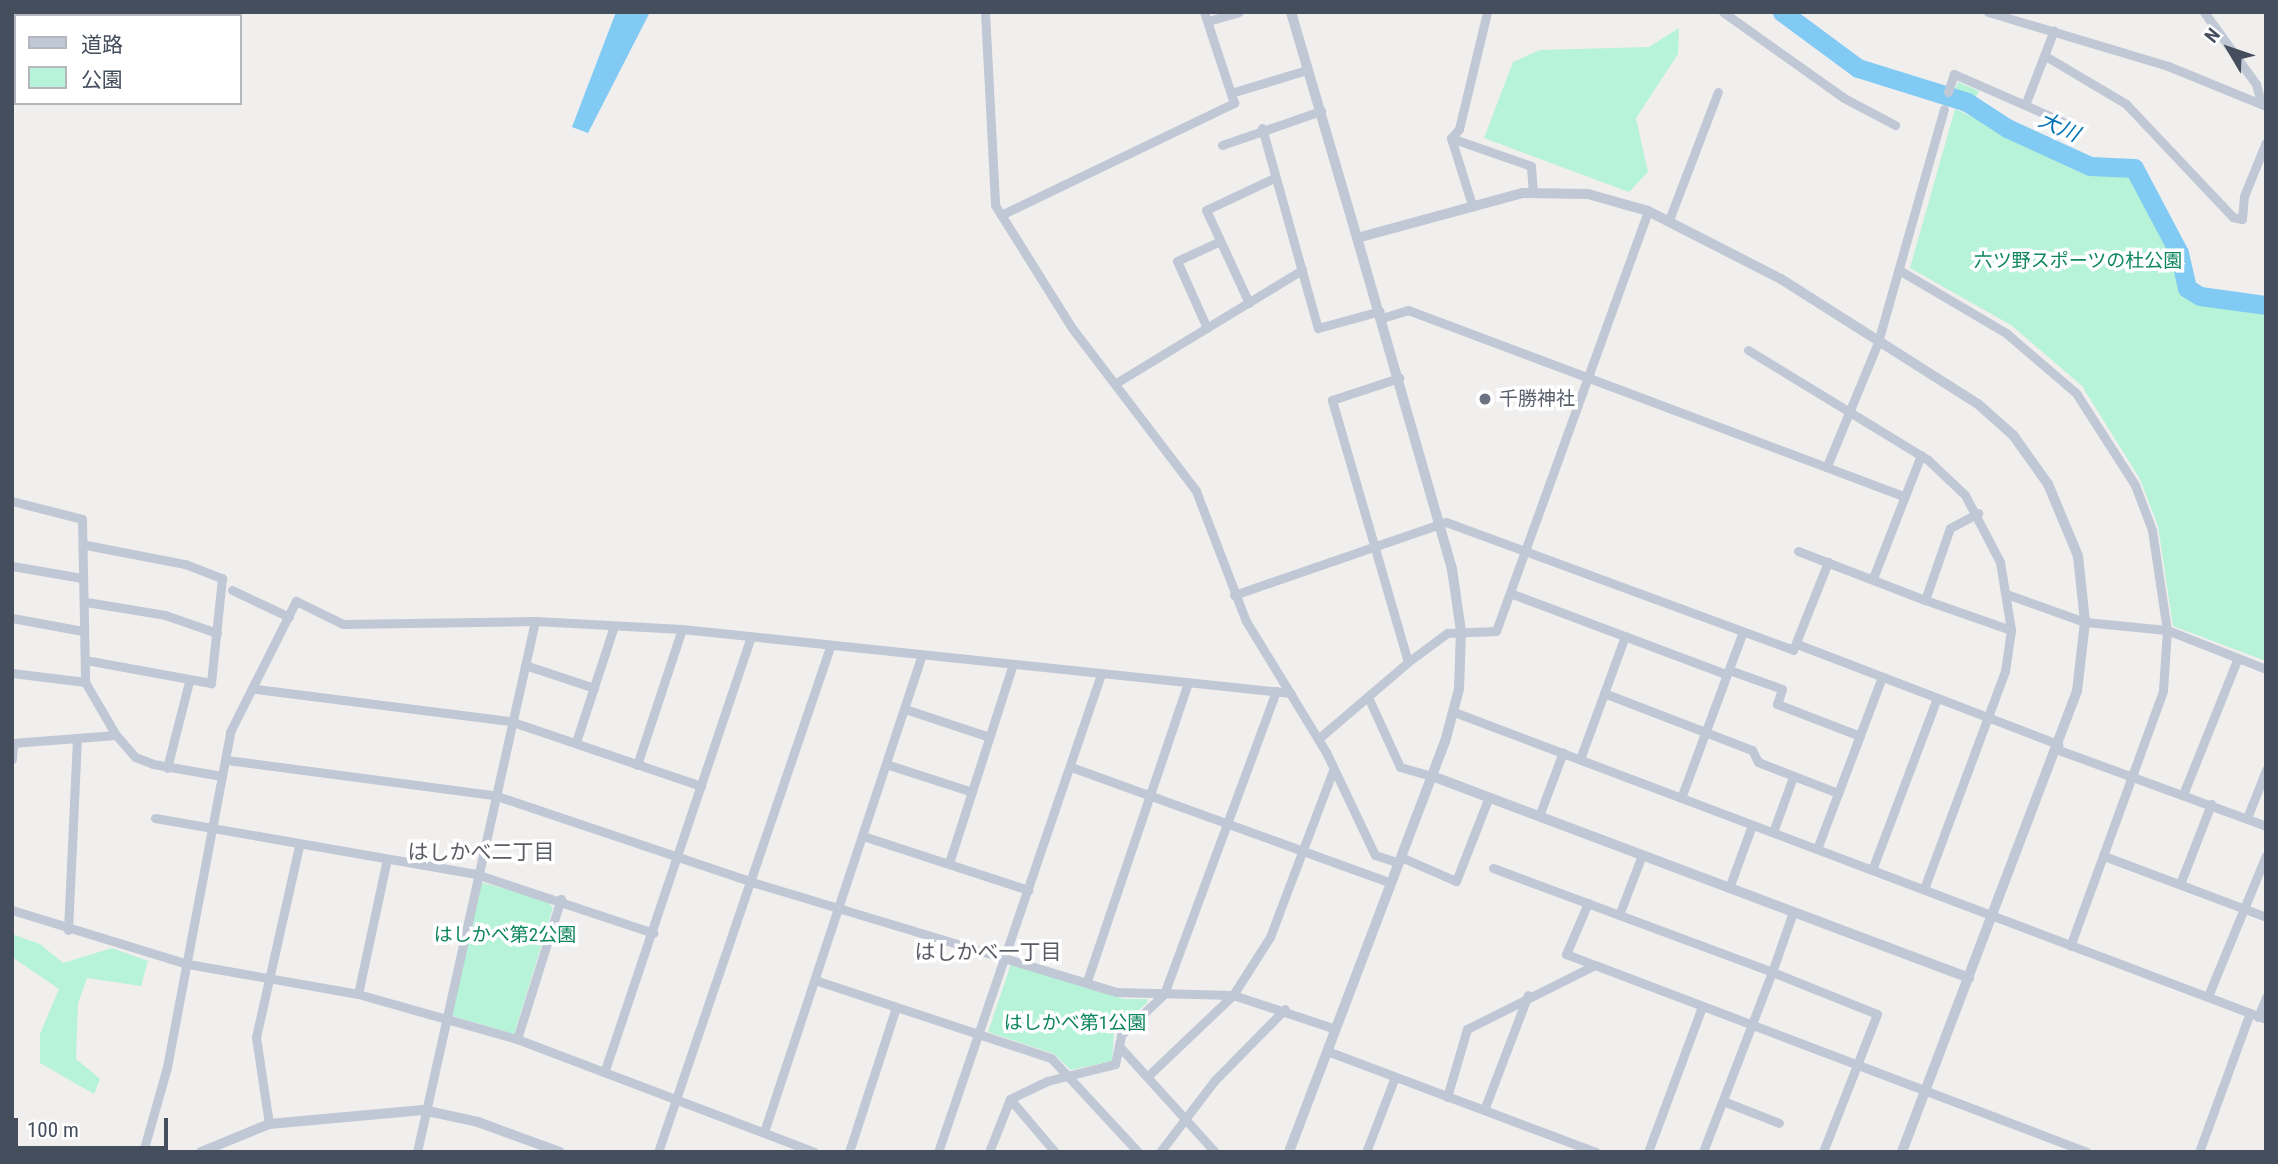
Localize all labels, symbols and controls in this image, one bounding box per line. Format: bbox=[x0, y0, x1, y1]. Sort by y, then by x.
legend bbox=[14, 14, 242, 105]
north arrow bbox=[2194, 14, 2264, 84]
text: N bbox=[2200, 24, 2225, 47]
text: 道路 bbox=[81, 33, 123, 57]
text: 公園 bbox=[81, 68, 123, 92]
water label: 大川 bbox=[2035, 107, 2083, 147]
park label: 六ツ野スポーツの杜公園 bbox=[1974, 250, 2182, 272]
place label: 千勝神社 bbox=[1499, 388, 1575, 410]
marker: 千勝神社 bbox=[1477, 391, 1493, 407]
district label: はしかべ二丁目 bbox=[408, 839, 554, 865]
park label: はしかべ第2公園 bbox=[434, 924, 576, 946]
district label: はしかべ一丁目 bbox=[915, 939, 1061, 965]
park label: はしかべ第1公園 bbox=[1004, 1012, 1146, 1034]
scale bar bbox=[18, 1104, 172, 1148]
text: 100 m bbox=[27, 1118, 79, 1142]

